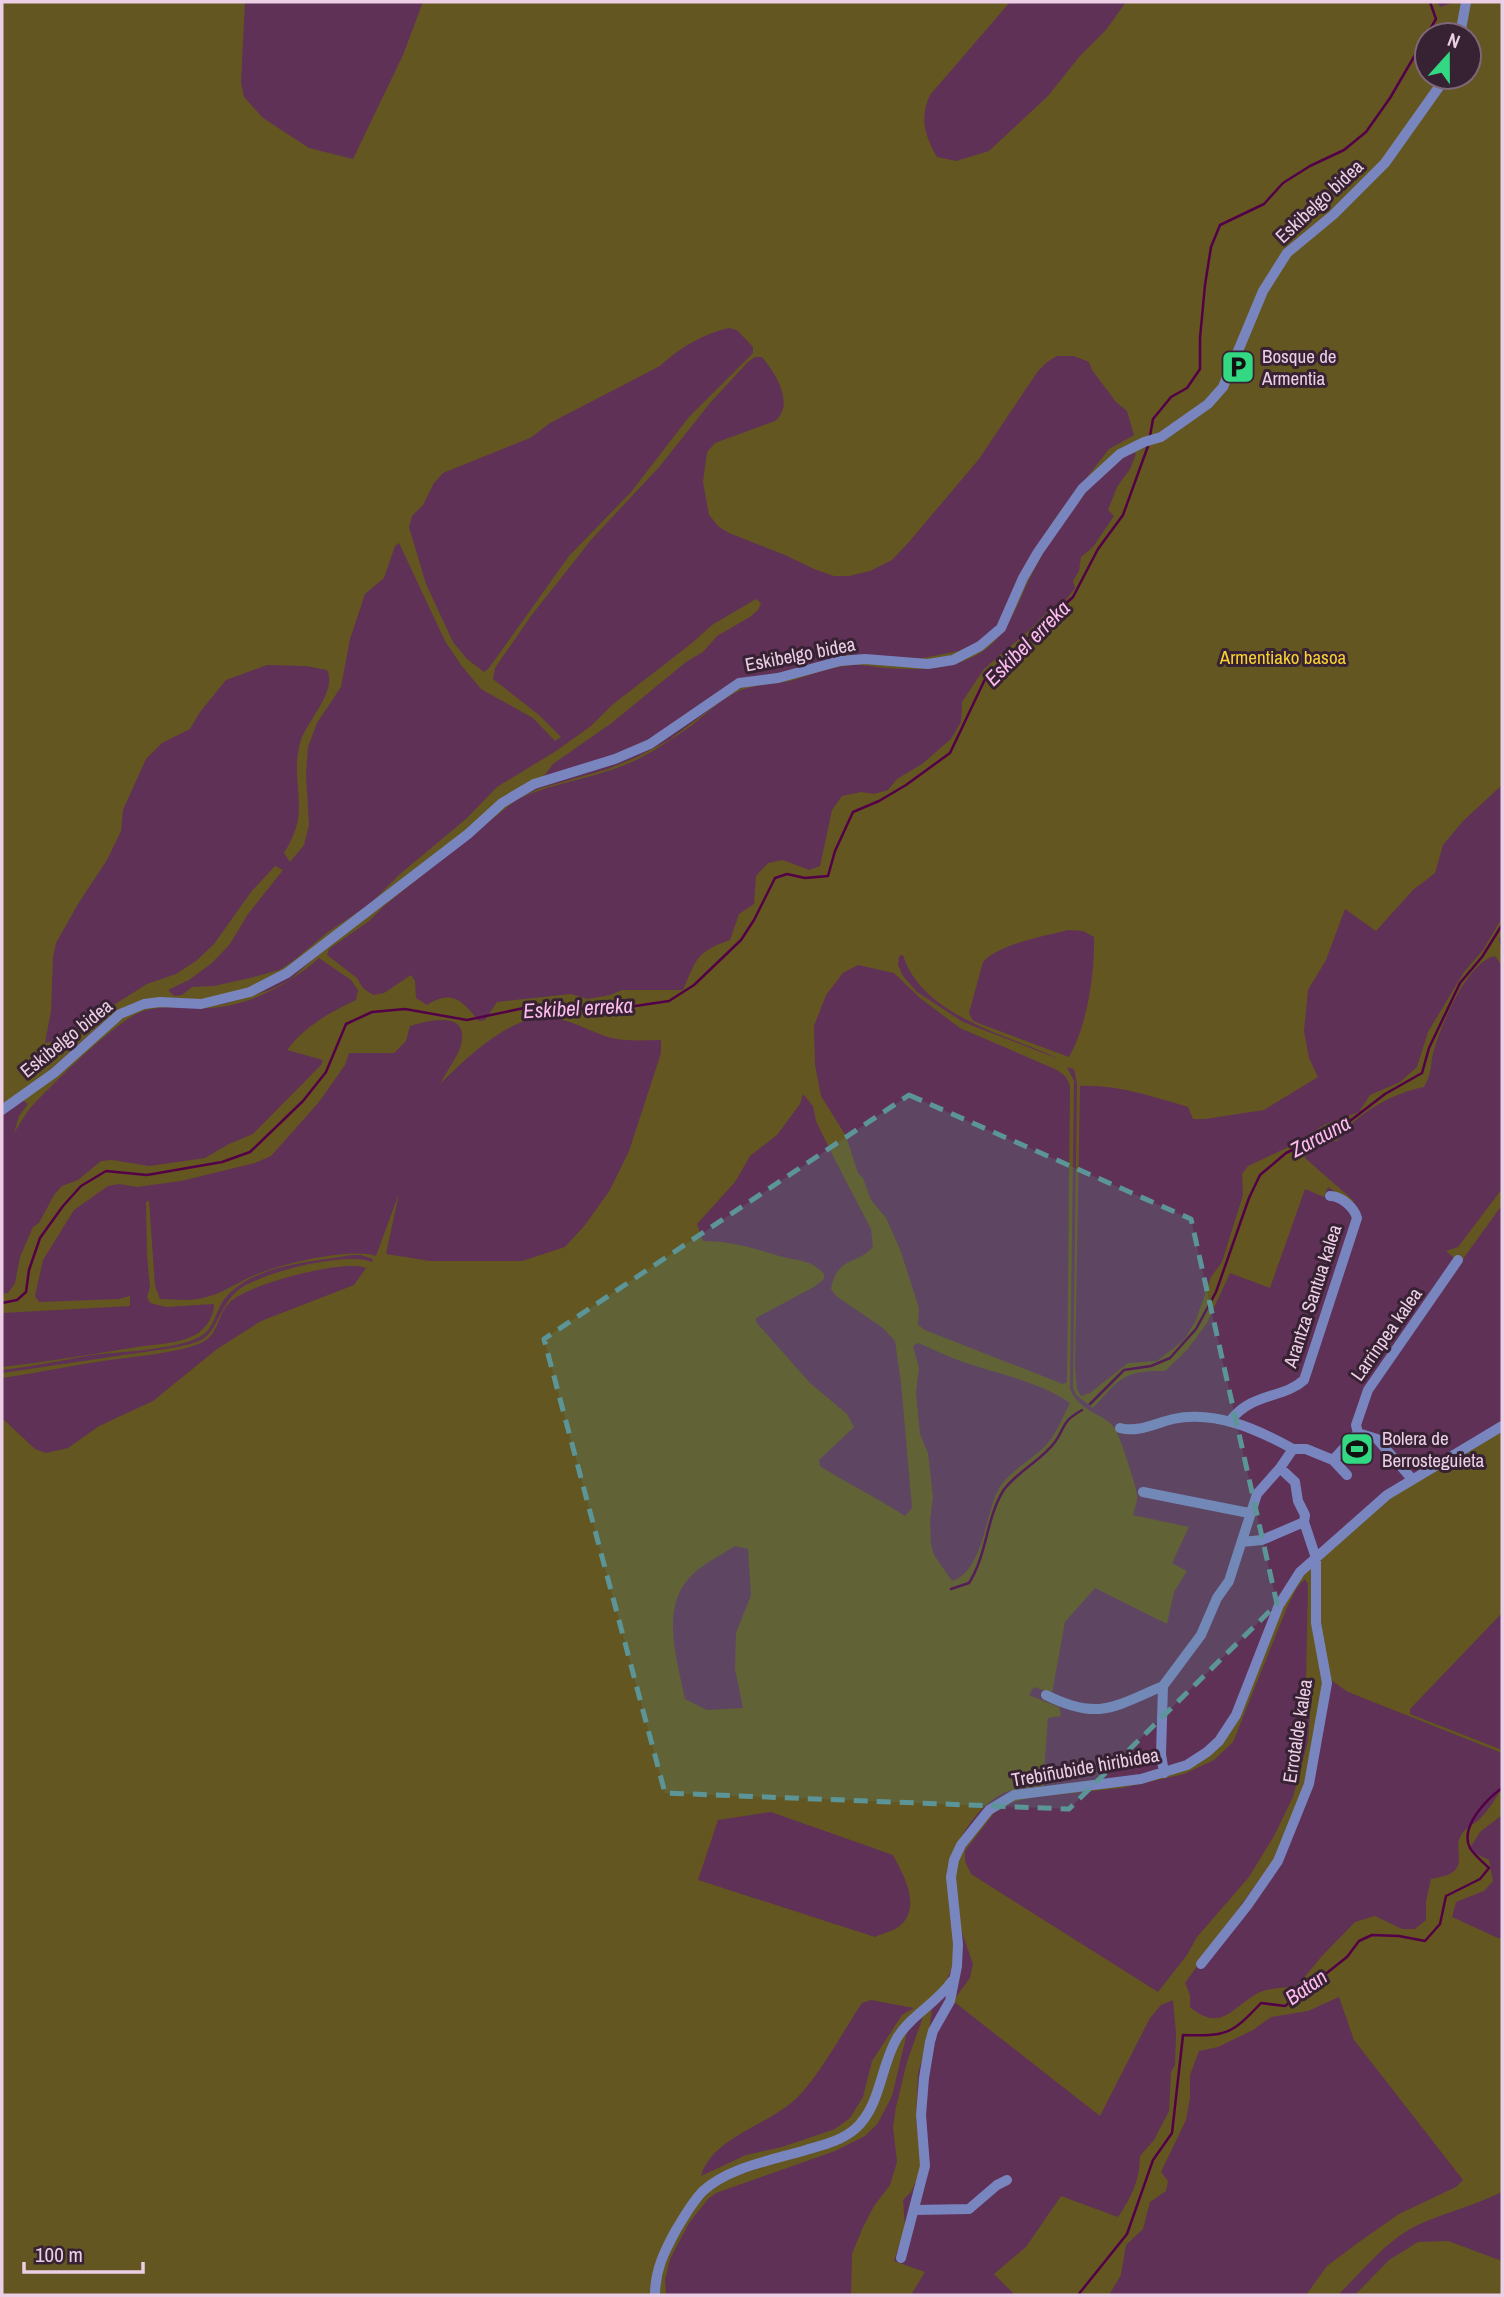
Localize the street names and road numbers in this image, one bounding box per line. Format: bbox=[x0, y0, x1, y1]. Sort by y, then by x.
street label: Eskibelgo bidea bbox=[1269, 153, 1369, 249]
street label: Eskibelgo bidea bbox=[743, 631, 858, 677]
street label: Eskibelgo bidea bbox=[14, 993, 118, 1083]
street label: Arantza Santua kalea bbox=[1276, 1221, 1347, 1372]
street label: Larrinpea kalea bbox=[1344, 1282, 1428, 1386]
street label: Errotalde kalea bbox=[1276, 1677, 1318, 1785]
street label: Trebiñubide hiribidea bbox=[1009, 1741, 1161, 1793]

